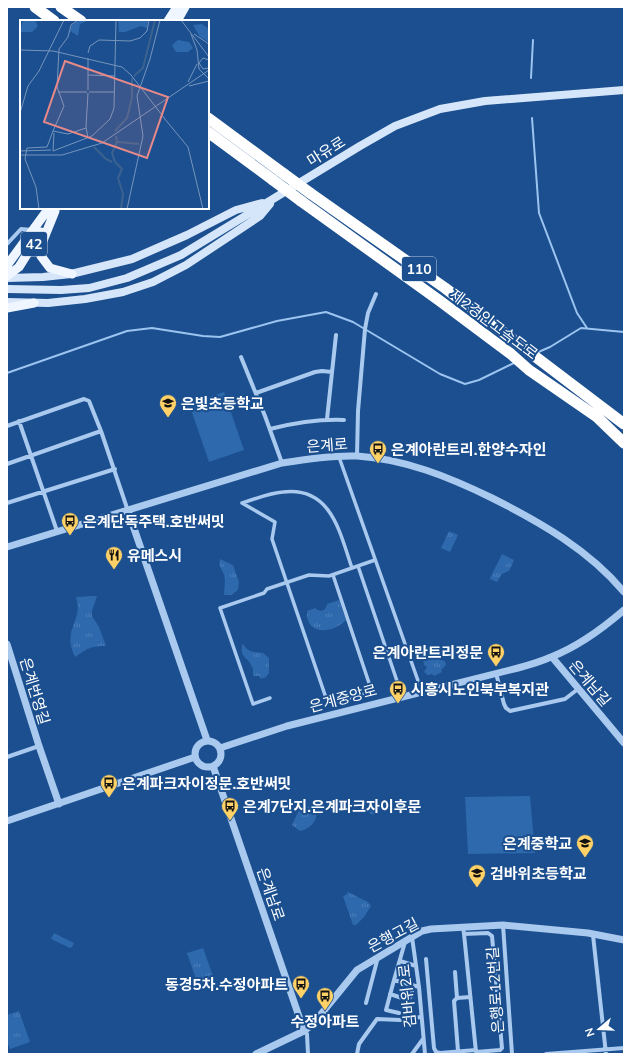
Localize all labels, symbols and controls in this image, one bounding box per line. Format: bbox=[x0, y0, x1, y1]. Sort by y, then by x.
inset map bbox=[20, 20, 209, 209]
street label: 마유로 bbox=[303, 132, 349, 170]
road number: 42 bbox=[21, 232, 47, 256]
road number: 110 bbox=[402, 257, 436, 281]
street label: 제2경인고속도로 bbox=[446, 285, 542, 363]
school or university icon: 은빛초등학교 bbox=[158, 393, 178, 418]
place label: 은빛초등학교 bbox=[181, 394, 264, 413]
street label: 은계로 bbox=[306, 434, 348, 456]
bus stop icon: 은계아란트리.한양수자인 bbox=[368, 439, 388, 464]
place label: 은계아란트리.한양수자인 bbox=[391, 440, 547, 459]
bus stop icon: 은계단독주택.호반써밋 bbox=[60, 511, 80, 536]
place label: 은계단독주택.호반써밋 bbox=[83, 512, 225, 531]
restaurant icon: 유메스시 bbox=[104, 545, 124, 570]
place label: 유메스시 bbox=[127, 546, 182, 565]
bus stop icon: 은계아란트리정문 bbox=[486, 642, 506, 667]
place label: 은계아란트리정문 bbox=[373, 643, 483, 662]
street label: 은계번영길 bbox=[16, 655, 54, 727]
street label: 은계남길 bbox=[565, 656, 615, 710]
bus stop icon: 시흥시노인북부복지관 bbox=[388, 679, 408, 704]
street label: 은계중앙로 bbox=[307, 680, 379, 716]
place label: 시흥시노인북부복지관 bbox=[411, 680, 549, 699]
bus stop icon: 은계파크자이정문.호반써밋 bbox=[99, 773, 119, 798]
place label: 은계파크자이정문.호반써밋 bbox=[122, 774, 291, 793]
bus stop icon: 은계7단지.은계파크자이후문 bbox=[220, 796, 240, 821]
place label: 은계7단지.은계파크자이후문 bbox=[243, 797, 422, 816]
school or university icon: 은계중학교 bbox=[575, 833, 595, 858]
place label: 은계중학교 bbox=[503, 834, 572, 853]
school or university icon: 검바위초등학교 bbox=[467, 863, 487, 888]
place label: 검바위초등학교 bbox=[490, 864, 587, 883]
street label: 은계남로 bbox=[253, 865, 289, 923]
street label: 은행고길 bbox=[364, 914, 422, 956]
street label: 은행로12번길 bbox=[482, 946, 508, 1034]
street label: 검바위2로 bbox=[394, 963, 420, 1029]
bus stop icon: 동경5차.수정아파트 bbox=[291, 974, 311, 999]
place label: 동경5차.수정아파트 bbox=[165, 975, 288, 994]
bus stop icon: 수정아파트 bbox=[315, 986, 335, 1011]
north arrow bbox=[579, 1009, 619, 1049]
place label: 수정아파트 bbox=[290, 1012, 360, 1031]
text: N bbox=[582, 1026, 598, 1038]

